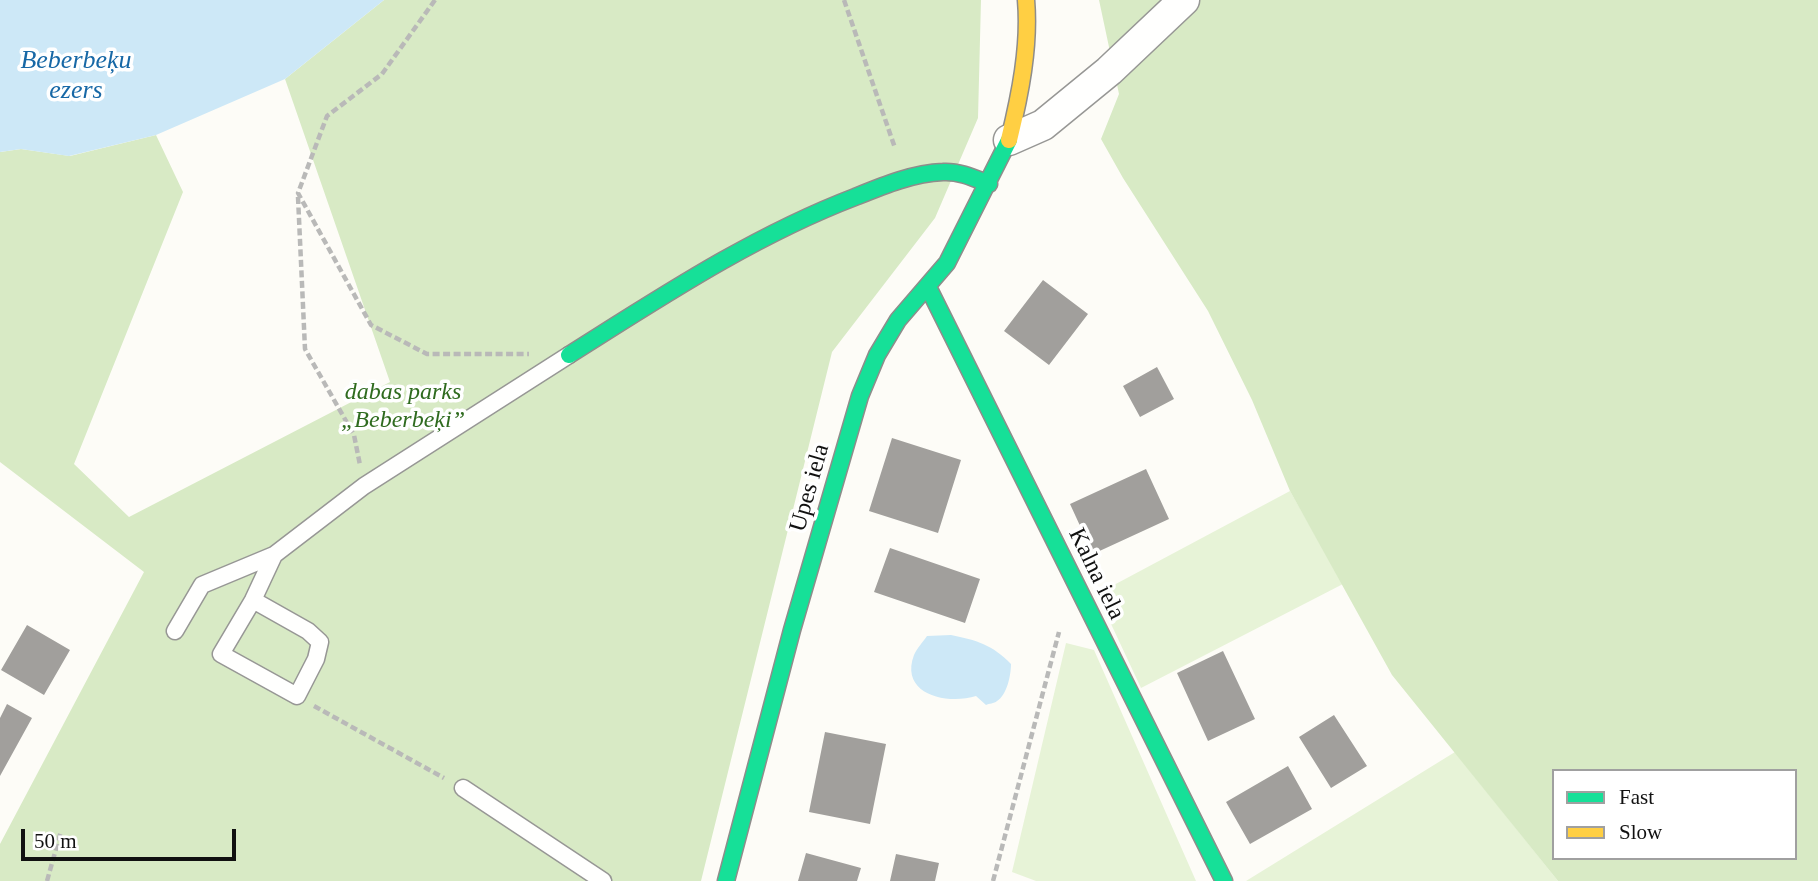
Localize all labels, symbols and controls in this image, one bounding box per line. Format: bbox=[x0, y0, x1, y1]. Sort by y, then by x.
water label: Beberbeķu ezers bbox=[20, 45, 132, 106]
park label: dabas parks „Beberbeķi” bbox=[341, 379, 465, 435]
street label: Upes iela bbox=[784, 441, 836, 535]
street label: Kalna iela bbox=[1062, 524, 1130, 624]
legend bbox=[1552, 769, 1797, 860]
text: Fast bbox=[1619, 785, 1654, 809]
scale bar bbox=[24, 814, 240, 858]
text: Slow bbox=[1619, 820, 1662, 844]
text: 50 m bbox=[34, 829, 77, 853]

